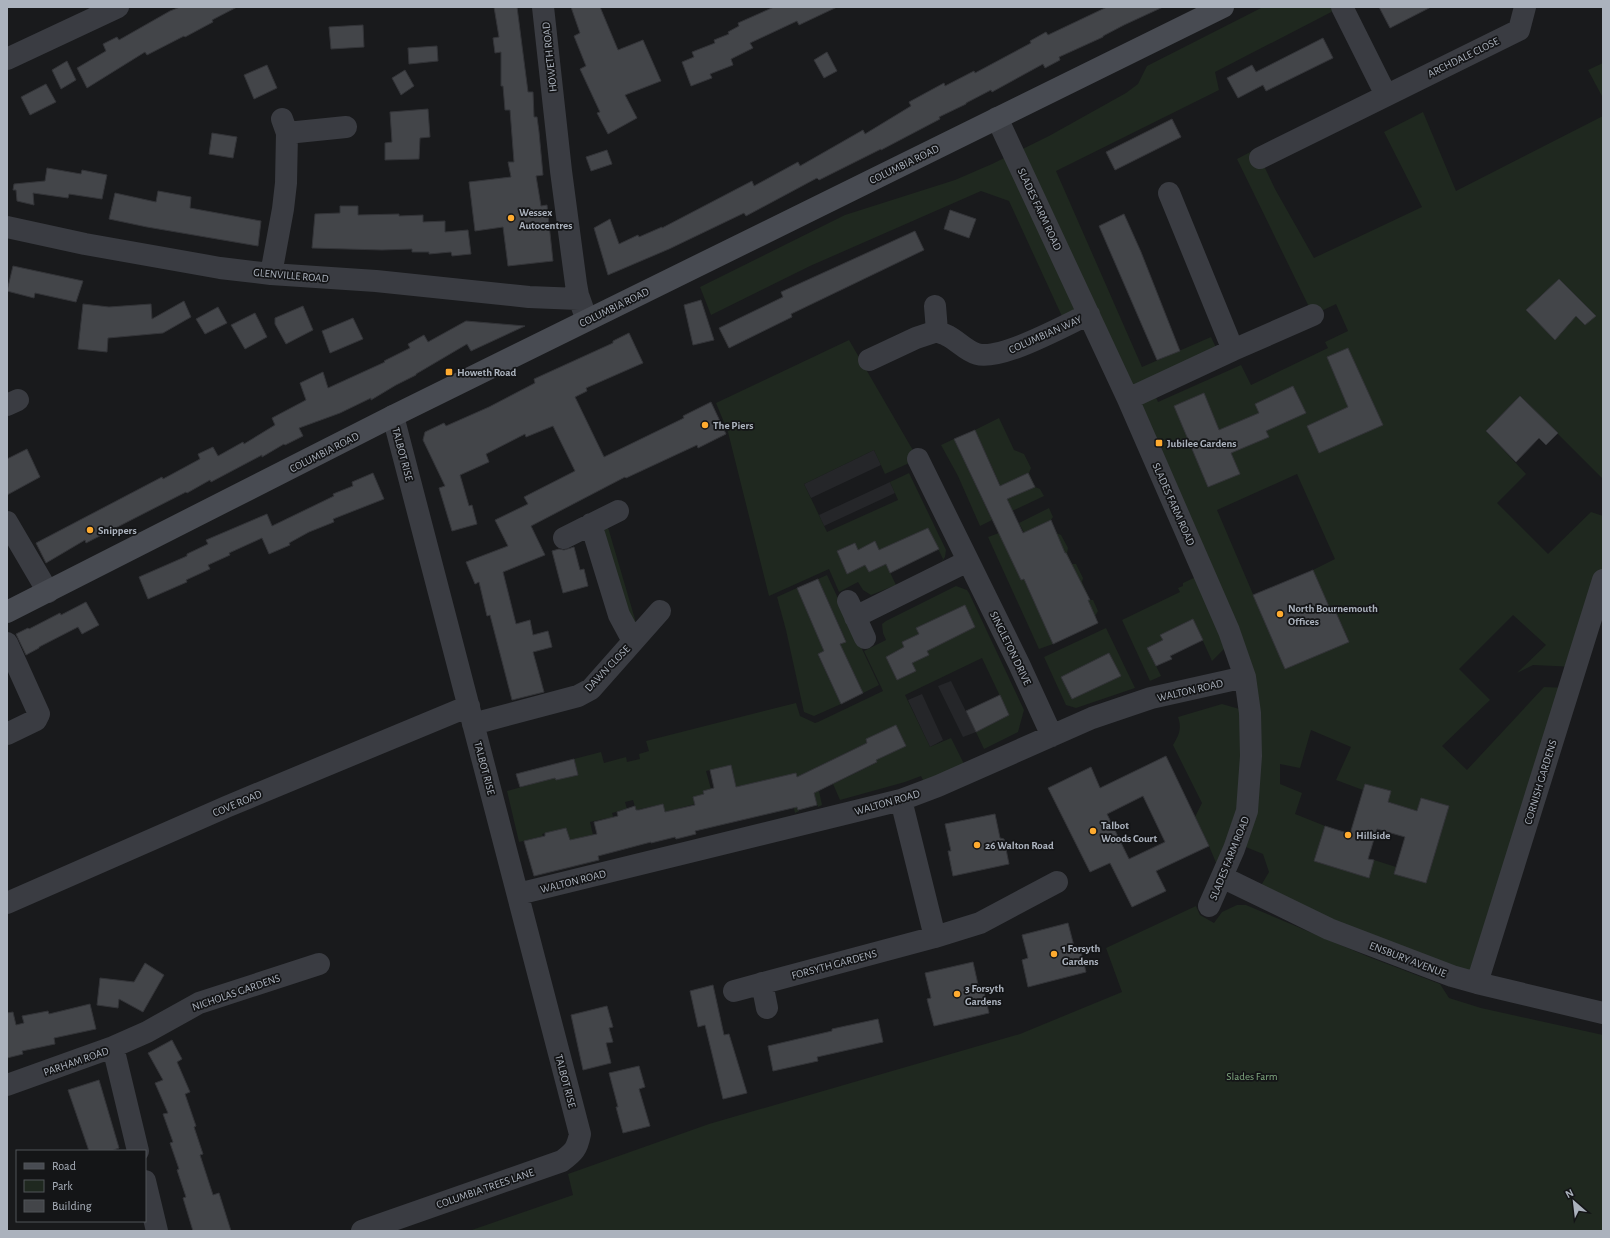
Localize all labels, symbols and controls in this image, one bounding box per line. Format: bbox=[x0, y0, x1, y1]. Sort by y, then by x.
street label: HOWETH ROAD bbox=[540, 21, 559, 92]
street label: ARCHDALE CLOSE bbox=[1426, 35, 1501, 79]
street label: COLUMBIA ROAD bbox=[868, 143, 941, 186]
street label: SLADES FARM ROAD bbox=[1016, 166, 1063, 252]
place label: Wessex Autocentres bbox=[519, 207, 572, 231]
marker: Wessex Autocentres bbox=[506, 213, 516, 223]
street label: GLENVILLE ROAD bbox=[253, 267, 329, 284]
street label: COLUMBIA ROAD bbox=[578, 286, 651, 329]
street label: COLUMBIAN WAY bbox=[1007, 313, 1084, 355]
marker: Howeth Road bbox=[444, 367, 454, 377]
place label: Howeth Road bbox=[457, 367, 517, 378]
marker: The Piers bbox=[700, 420, 710, 430]
place label: The Piers bbox=[713, 420, 754, 431]
street label: TALBOT RISE bbox=[390, 426, 415, 483]
street label: COLUMBIA ROAD bbox=[288, 430, 361, 475]
marker: Jubilee Gardens bbox=[1154, 438, 1164, 448]
place label: Jubilee Gardens bbox=[1167, 438, 1236, 449]
street label: SLADES FARM ROAD bbox=[1150, 461, 1197, 547]
marker: Snippers bbox=[85, 525, 95, 535]
place label: Snippers bbox=[98, 525, 137, 536]
place label: North Bournemouth Offices bbox=[1288, 603, 1378, 627]
marker: North Bournemouth Offices bbox=[1275, 609, 1285, 619]
street label: SINGLETON DRIVE bbox=[988, 610, 1033, 688]
street label: DAWN CLOSE bbox=[583, 643, 633, 694]
street label: WALTON ROAD bbox=[1156, 678, 1224, 703]
street label: CORNISH GARDENS bbox=[1522, 738, 1559, 826]
street label: TALBOT RISE bbox=[472, 740, 497, 797]
street label: COVE ROAD bbox=[211, 788, 263, 819]
street label: WALTON ROAD bbox=[853, 788, 921, 817]
street label: SLADES FARM ROAD bbox=[1208, 815, 1251, 902]
place label: Talbot Woods Court bbox=[1101, 820, 1157, 844]
marker: Talbot Woods Court bbox=[1088, 826, 1098, 836]
marker: Hillside bbox=[1343, 830, 1353, 840]
place label: Hillside bbox=[1356, 830, 1390, 841]
marker: 26 Walton Road bbox=[972, 840, 982, 850]
place label: 26 Walton Road bbox=[985, 840, 1054, 851]
street label: WALTON ROAD bbox=[539, 868, 607, 895]
street label: ENSBURY AVENUE bbox=[1368, 940, 1448, 979]
place label: 1 Forsyth Gardens bbox=[1062, 943, 1100, 967]
street label: FORSYTH GARDENS bbox=[790, 948, 878, 981]
marker: 1 Forsyth Gardens bbox=[1049, 949, 1059, 959]
street label: NICHOLAS GARDENS bbox=[191, 972, 282, 1013]
place label: 3 Forsyth Gardens bbox=[965, 983, 1004, 1007]
marker: 3 Forsyth Gardens bbox=[952, 989, 962, 999]
street label: PARHAM ROAD bbox=[42, 1045, 110, 1078]
street label: TALBOT RISE bbox=[553, 1053, 578, 1110]
park label: Slades Farm bbox=[1226, 1071, 1278, 1082]
legend bbox=[16, 1150, 146, 1222]
text: Road bbox=[52, 1160, 76, 1172]
street label: COLUMBIA TREES LANE bbox=[435, 1166, 536, 1210]
text: Park bbox=[52, 1180, 73, 1192]
north arrow bbox=[1554, 1182, 1594, 1222]
text: N bbox=[1564, 1187, 1576, 1200]
text: Building bbox=[52, 1200, 92, 1212]

